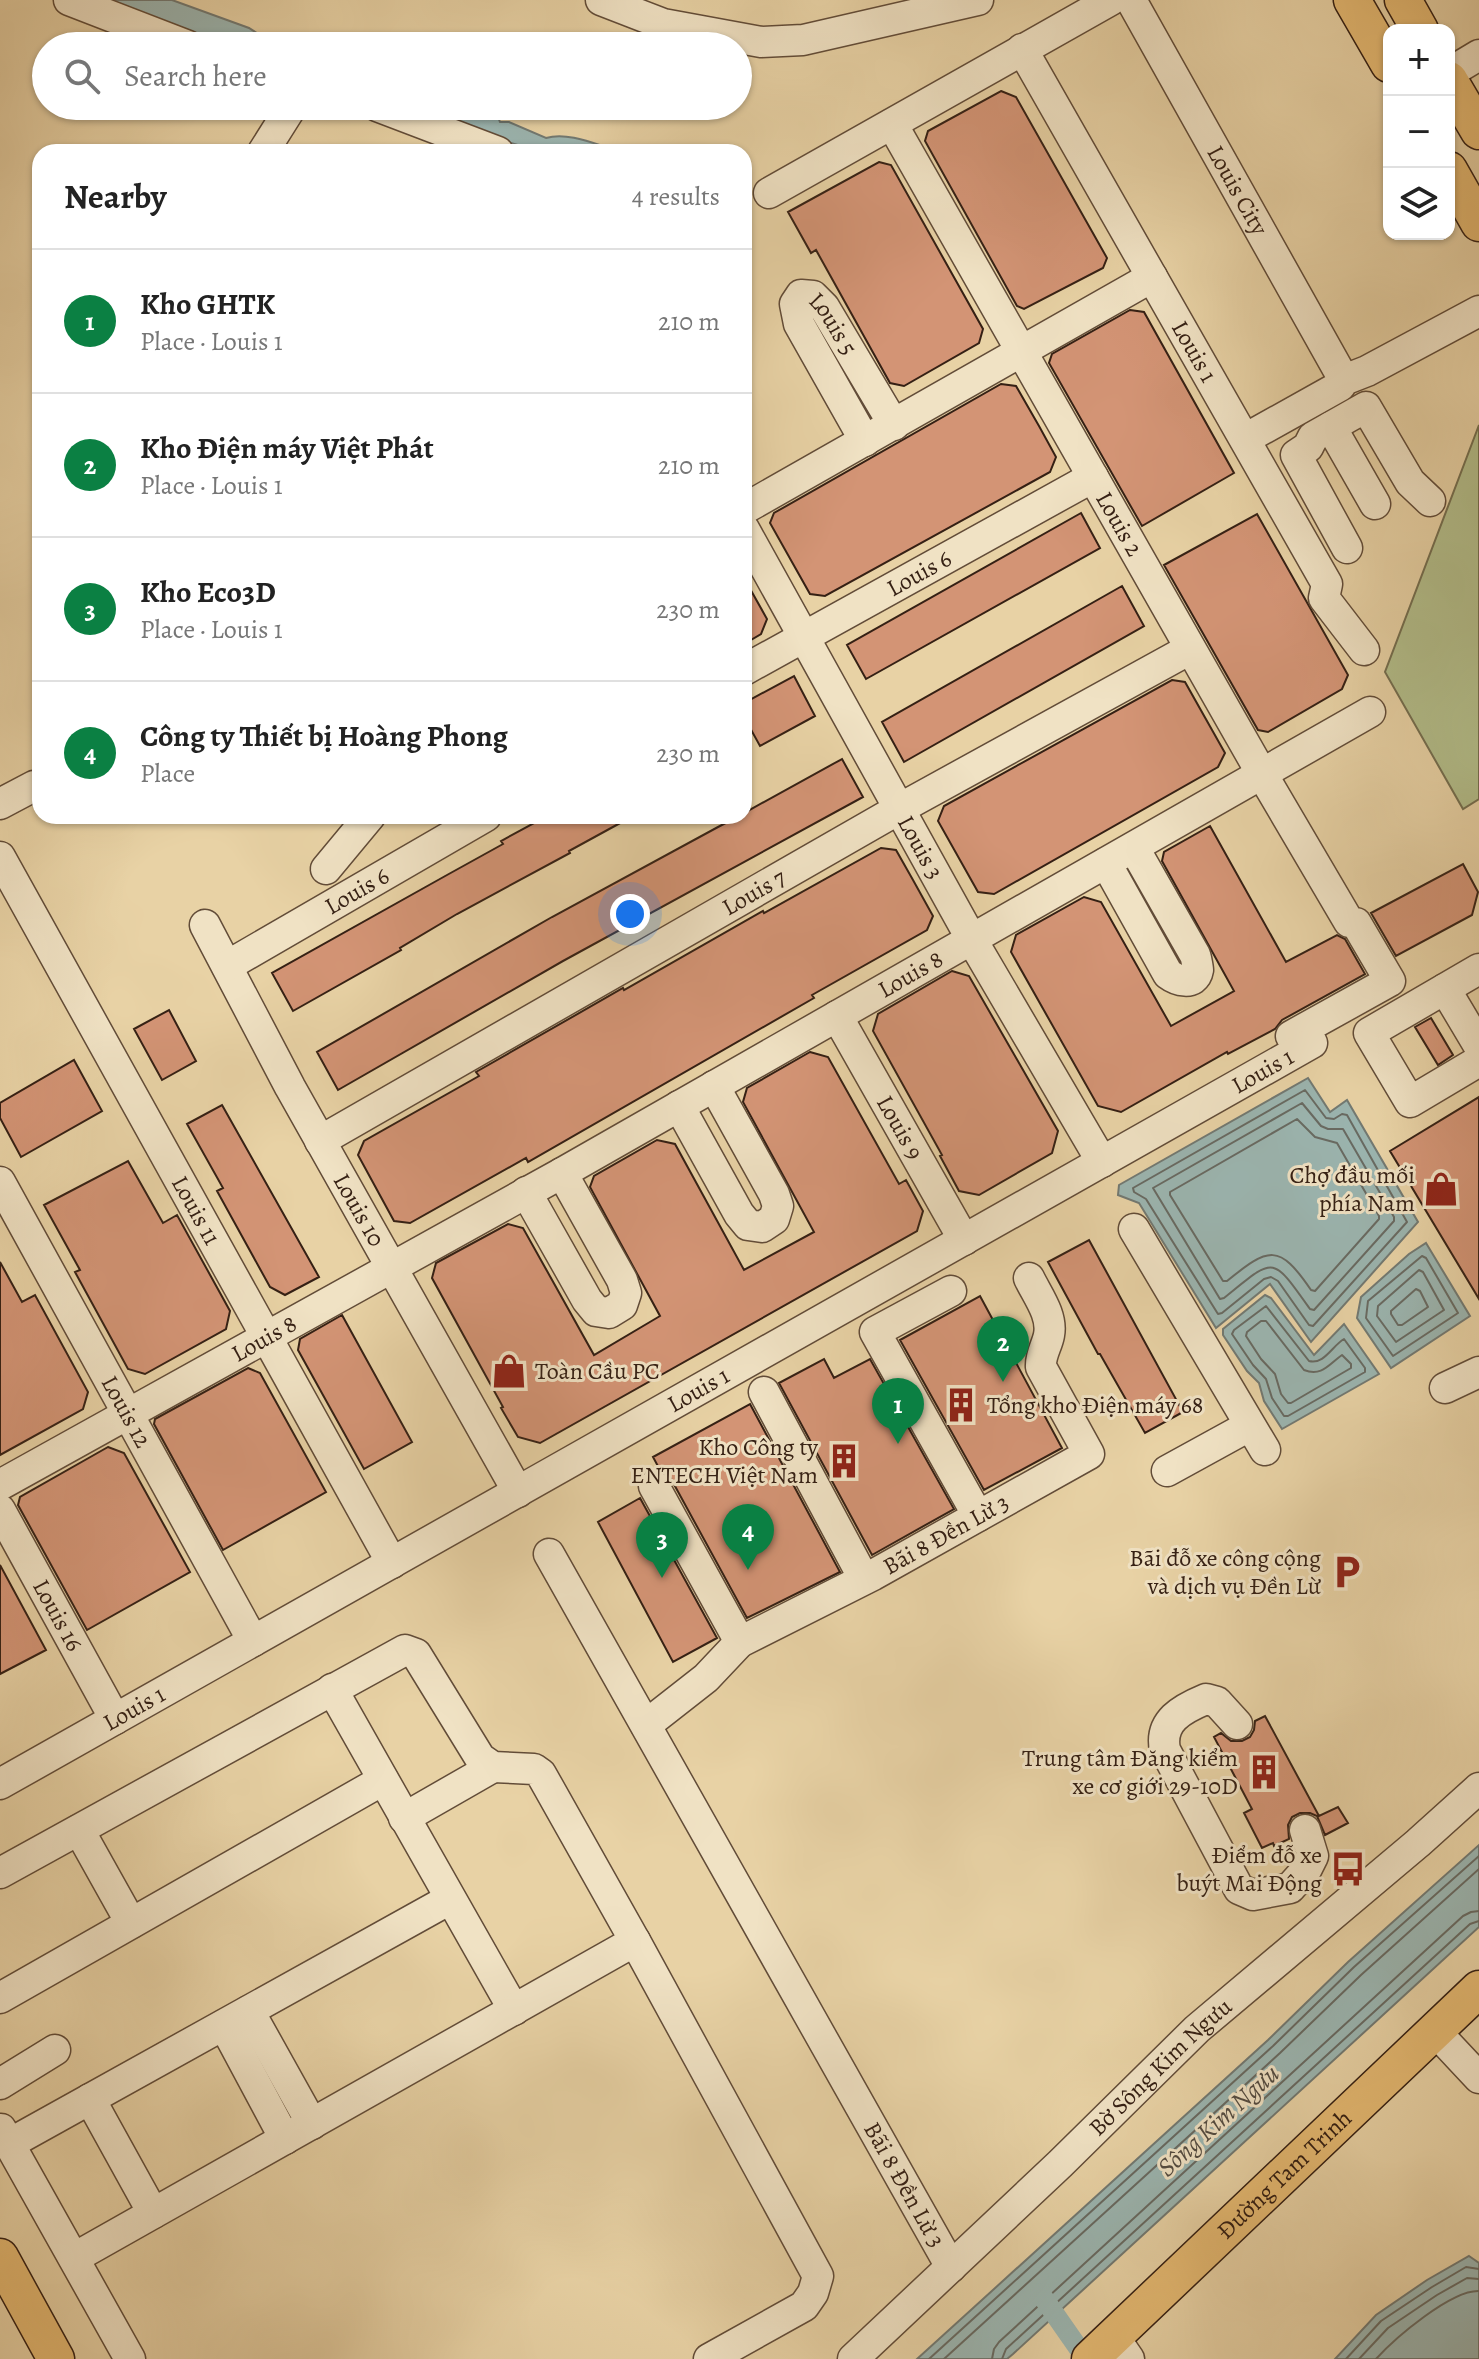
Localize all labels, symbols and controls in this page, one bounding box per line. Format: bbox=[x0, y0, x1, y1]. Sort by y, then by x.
map controls bbox=[1383, 24, 1455, 240]
button: + bbox=[1383, 24, 1455, 96]
search box bbox=[32, 32, 752, 120]
icon: search bbox=[60, 54, 104, 98]
text: Search here bbox=[124, 56, 267, 96]
button: − bbox=[1383, 96, 1455, 168]
street label: Louis City bbox=[1200, 139, 1276, 241]
button: layers bbox=[1383, 168, 1455, 240]
text: Nearby bbox=[64, 173, 167, 220]
text: 4 results bbox=[632, 179, 720, 214]
text: Kho GHTK bbox=[140, 284, 275, 324]
street label: Louis 5 bbox=[802, 285, 865, 361]
text: 1 bbox=[85, 304, 95, 339]
text: 210 m bbox=[658, 304, 720, 339]
street label: Louis 1 bbox=[1164, 314, 1225, 388]
text: Place · Louis 1 bbox=[140, 324, 283, 359]
text: Kho Điện máy Việt Phát bbox=[140, 428, 434, 468]
text: 2 bbox=[84, 448, 96, 483]
text: 210 m bbox=[658, 448, 720, 483]
text: Place · Louis 1 bbox=[140, 468, 283, 503]
street label: Louis 2 bbox=[1088, 486, 1151, 562]
street label: Louis 6 bbox=[881, 542, 957, 604]
text: Kho Eco3D bbox=[140, 572, 276, 612]
text: 3 bbox=[84, 592, 96, 627]
text: 230 m bbox=[656, 592, 720, 627]
text: Place · Louis 1 bbox=[140, 612, 283, 647]
text: Công ty Thiết bị Hoàng Phong bbox=[140, 716, 508, 756]
text: 4 bbox=[84, 736, 96, 771]
text: 230 m bbox=[656, 736, 720, 771]
text: Place bbox=[140, 756, 195, 791]
street label: Louis 3 bbox=[890, 810, 951, 885]
street label: Louis 6 bbox=[319, 860, 395, 922]
street label: Louis 7 bbox=[716, 861, 792, 923]
your location bbox=[610, 894, 650, 934]
street label: Louis 8 bbox=[872, 943, 949, 1005]
street label: Louis 1 bbox=[1226, 1041, 1299, 1101]
street label: Louis 9 bbox=[869, 1089, 931, 1165]
place label: Chợ đầu mối phía Nam bbox=[1289, 1159, 1415, 1219]
street label: Louis 10 bbox=[326, 1168, 393, 1252]
street label: Louis 11 bbox=[164, 1170, 228, 1251]
shop icon: Chợ đầu mối phía Nam bbox=[1422, 1170, 1460, 1208]
street label: Louis 8 bbox=[226, 1307, 302, 1369]
pin: 2 bbox=[977, 1316, 1029, 1382]
shop icon: Toàn Cầu PC bbox=[490, 1352, 528, 1390]
place label: Toàn Cầu PC bbox=[535, 1355, 660, 1387]
street label: Louis 1 bbox=[661, 1359, 735, 1420]
street label: Louis 12 bbox=[94, 1370, 159, 1453]
pin: 1 bbox=[872, 1378, 924, 1444]
building icon: Tổng kho Điện máy 68 bbox=[942, 1386, 980, 1424]
place label: Tổng kho Điện máy 68 bbox=[987, 1389, 1203, 1421]
place label: Kho Công ty ENTECH Việt Nam bbox=[631, 1431, 818, 1491]
building icon: Kho Công ty ENTECH Việt Nam bbox=[825, 1442, 863, 1480]
street label: Bãi 8 Đền Lừ 3 bbox=[877, 1486, 1014, 1582]
pin: 4 bbox=[722, 1504, 774, 1570]
pin: 3 bbox=[636, 1512, 688, 1578]
place label: Bãi đỗ xe công cộng và dịch vụ Đền Lừ bbox=[1129, 1542, 1322, 1602]
parking icon: Bãi đỗ xe công cộng và dịch vụ Đền Lừ bbox=[1328, 1553, 1366, 1591]
street label: Louis 16 bbox=[25, 1573, 91, 1657]
street label: Louis 1 bbox=[97, 1678, 171, 1739]
place label: Trung tâm Đăng kiểm xe cơ giới 29-10D bbox=[1022, 1742, 1238, 1802]
building icon: Trung tâm Đăng kiểm xe cơ giới 29-10D bbox=[1245, 1753, 1283, 1791]
place label: Điểm đỗ xe buýt Mai Động bbox=[1176, 1839, 1322, 1899]
bus stop icon: Điểm đỗ xe buýt Mai Động bbox=[1329, 1850, 1367, 1888]
street label: Bờ Sông Kim Ngưu bbox=[1083, 1994, 1239, 2142]
water label: Sông Kim Ngưu bbox=[1151, 2057, 1285, 2183]
street label: Đường Tam Trinh bbox=[1210, 2102, 1359, 2246]
street label: Bãi 8 Đền Lừ 3 bbox=[856, 2116, 953, 2253]

